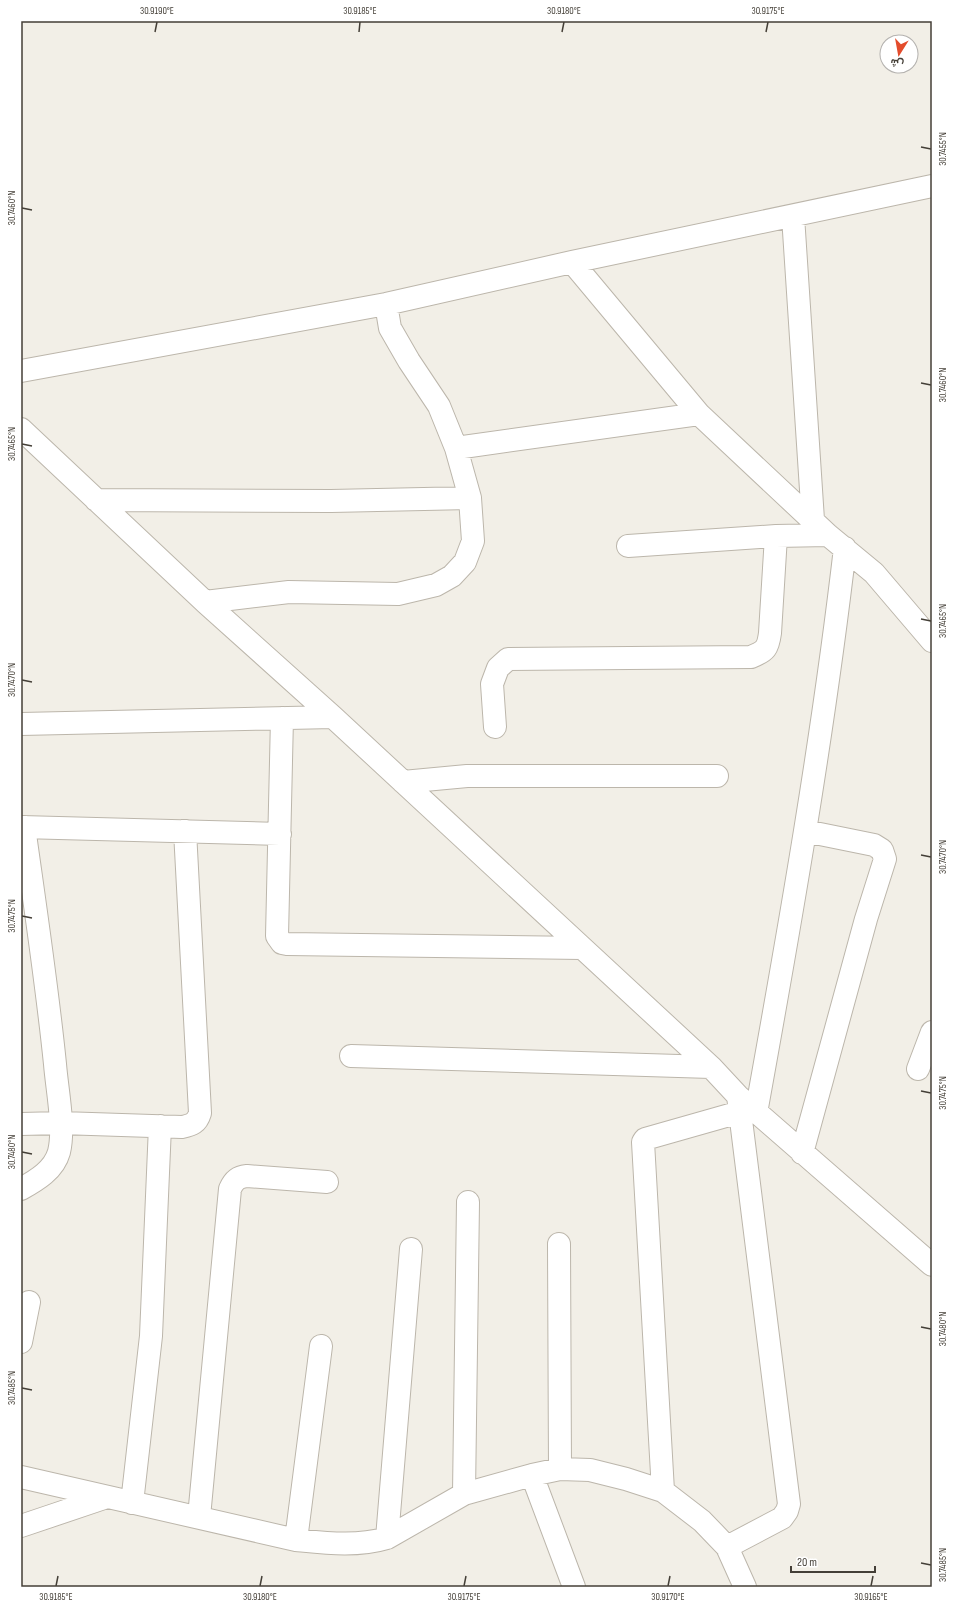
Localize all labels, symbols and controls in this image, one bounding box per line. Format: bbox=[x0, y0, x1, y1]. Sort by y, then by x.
text: 30.9190°E bbox=[140, 5, 174, 17]
text: 30.9185°E bbox=[343, 5, 377, 17]
text: 30.9180°E bbox=[547, 5, 581, 17]
text: 30.9175°E bbox=[751, 5, 785, 17]
north arrow bbox=[879, 34, 919, 74]
text: ش bbox=[889, 56, 905, 71]
text: 30.7455°N bbox=[937, 132, 949, 166]
text: 30.7460°N bbox=[6, 191, 18, 225]
text: 30.7460°N bbox=[937, 368, 949, 402]
text: 30.7465°N bbox=[6, 427, 18, 461]
text: 30.7465°N bbox=[937, 604, 949, 638]
text: 30.7470°N bbox=[6, 663, 18, 697]
text: 30.7470°N bbox=[937, 840, 949, 874]
text: 30.7475°N bbox=[6, 899, 18, 933]
text: 30.7475°N bbox=[937, 1076, 949, 1110]
text: 30.7480°N bbox=[6, 1135, 18, 1169]
text: 30.7480°N bbox=[937, 1312, 949, 1346]
text: 30.7485°N bbox=[6, 1371, 18, 1405]
scale bar bbox=[791, 1548, 875, 1574]
text: 30.7485°N bbox=[937, 1548, 949, 1582]
text: 20 m bbox=[797, 1555, 817, 1570]
text: 30.9185°E bbox=[39, 1591, 73, 1603]
text: 30.9180°E bbox=[243, 1591, 277, 1603]
text: 30.9175°E bbox=[447, 1591, 481, 1603]
text: 30.9170°E bbox=[651, 1591, 685, 1603]
text: 30.9165°E bbox=[854, 1591, 888, 1603]

